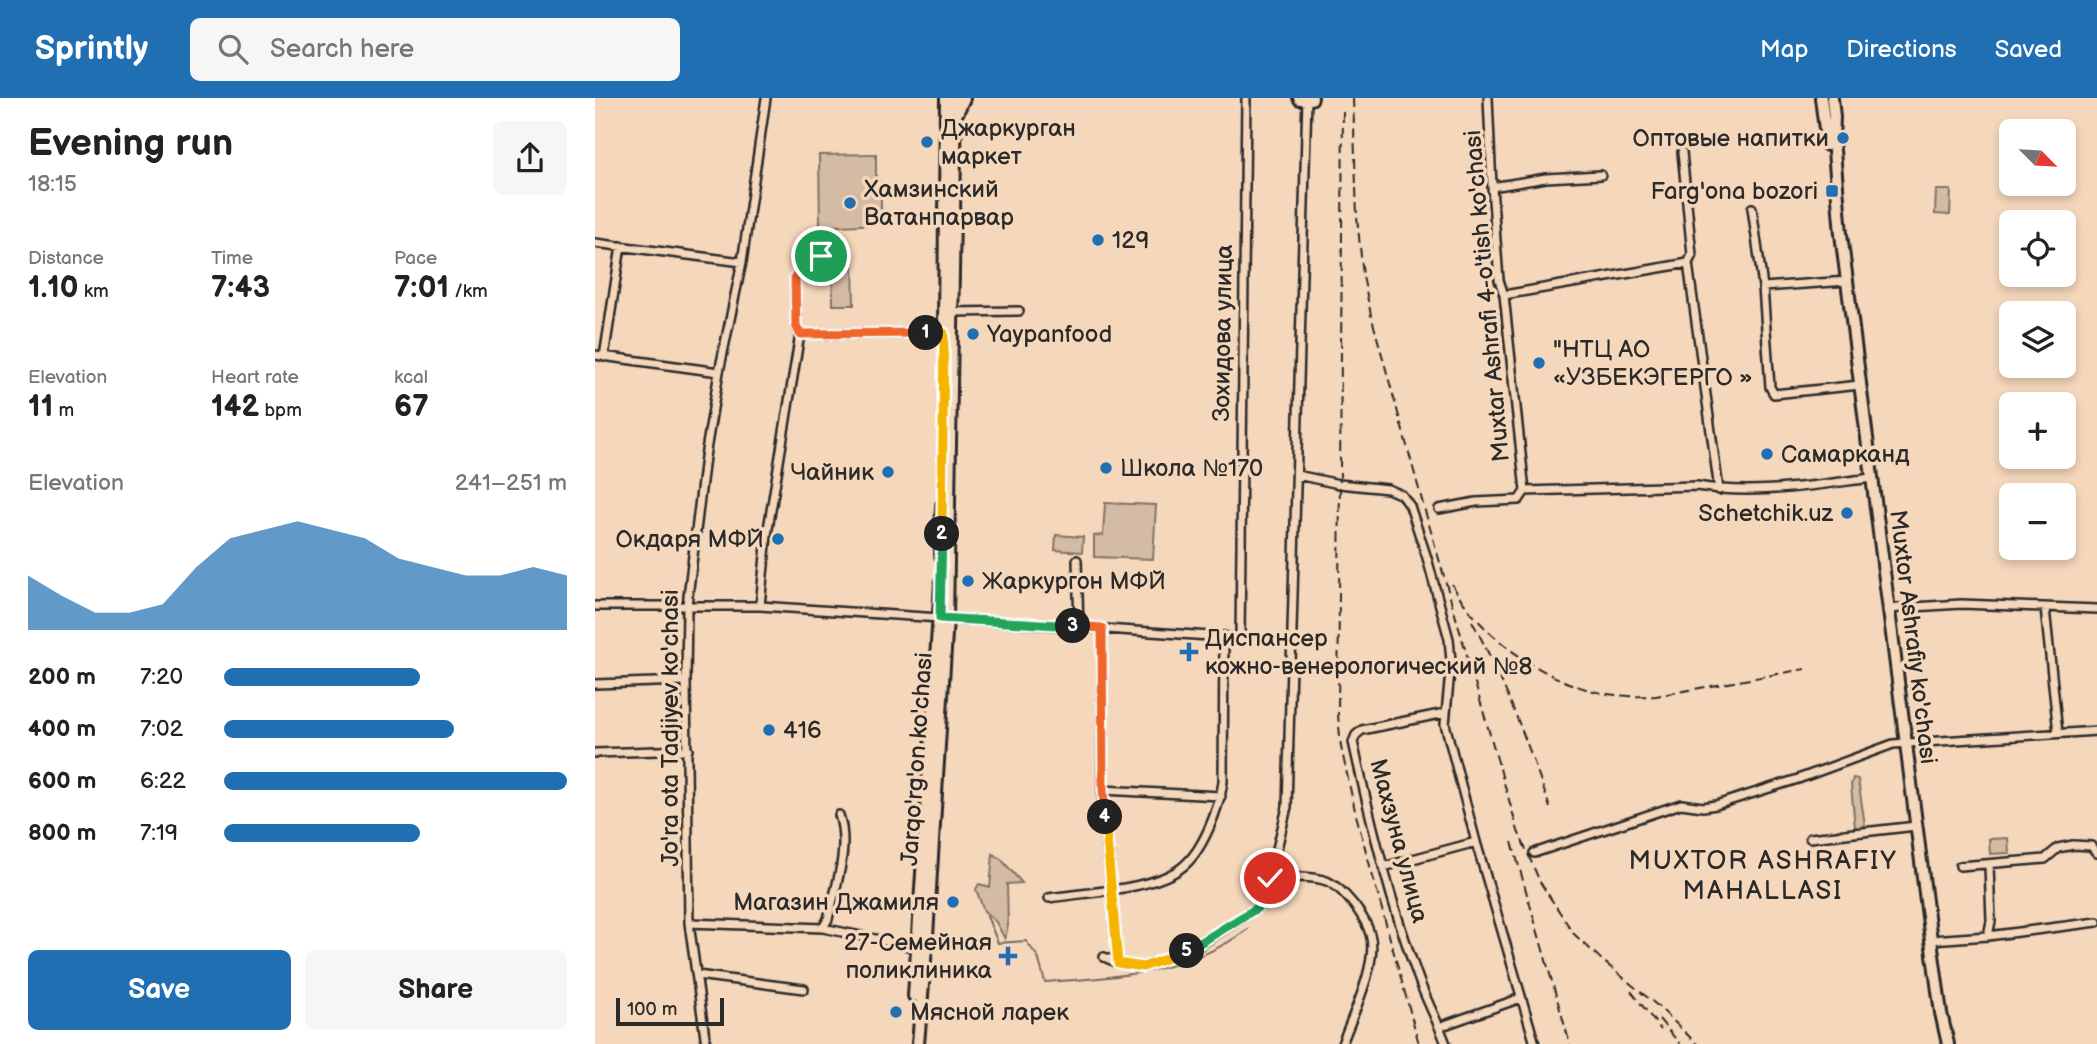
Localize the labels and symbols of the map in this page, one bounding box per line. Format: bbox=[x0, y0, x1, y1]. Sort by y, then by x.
place label: Джаркурган маркет bbox=[941, 114, 1076, 171]
north arrow bbox=[1999, 119, 2075, 196]
place label: Оптовые напитки bbox=[1633, 124, 1829, 153]
street label: Muxtar Ashrafi 4-o'tish ko'chasi bbox=[1458, 129, 1516, 463]
marker: Оптовые напитки bbox=[1835, 130, 1851, 146]
marker: Джаркурган маркет bbox=[919, 134, 935, 150]
place label: Хамзинский Ватанпарвар bbox=[864, 175, 1014, 232]
place label: Farg'ona bozori bbox=[1651, 177, 1818, 206]
marker: Farg'ona bozori bbox=[1824, 183, 1840, 199]
marker: Хамзинский Ватанпарвар bbox=[842, 195, 858, 211]
pin bbox=[791, 226, 851, 286]
place label: 129 bbox=[1112, 226, 1149, 255]
marker: 129 bbox=[1090, 232, 1106, 248]
street label: Зохидова улица bbox=[1207, 244, 1239, 422]
pin: 1 bbox=[909, 316, 943, 350]
place label: Yaypanfood bbox=[986, 320, 1112, 349]
marker: Yaypanfood bbox=[965, 326, 981, 342]
place label: "НТЦ АО «УЗБЕКЭГЕРГО » bbox=[1553, 335, 1753, 392]
marker: "НТЦ АО «УЗБЕКЭГЕРГО » bbox=[1531, 355, 1547, 371]
place label: Самарканд bbox=[1781, 440, 1910, 469]
marker: Самарканд bbox=[1759, 446, 1775, 462]
place label: Школа №170 bbox=[1120, 454, 1263, 483]
place label: Чайник bbox=[790, 458, 874, 487]
marker: Школа №170 bbox=[1098, 460, 1114, 476]
marker: Чайник bbox=[880, 464, 896, 480]
place label: Schetchik.uz bbox=[1698, 499, 1834, 528]
marker: Schetchik.uz bbox=[1839, 505, 1855, 521]
street label: Muxtor Ashrafiy ko'chasi bbox=[1883, 508, 1943, 766]
pin: 2 bbox=[925, 516, 959, 551]
place label: Окдаря МФЙ bbox=[615, 525, 764, 554]
marker: Окдаря МФЙ bbox=[770, 531, 786, 547]
place label: Жаркургон МФЙ bbox=[982, 567, 1166, 596]
marker: Жаркургон МФЙ bbox=[960, 573, 976, 589]
street label: Jo'ra ota Tadjiyev ko'chasi bbox=[656, 589, 685, 867]
pin: 3 bbox=[1056, 608, 1091, 644]
place label: Диспансер кожно-венерологический №8 bbox=[1205, 624, 1532, 681]
marker: Диспансер кожно-венерологический №8 bbox=[1179, 642, 1199, 662]
street label: Jarqo'rg'on ko'chasi bbox=[895, 651, 939, 867]
place label: 416 bbox=[783, 716, 822, 745]
marker: 416 bbox=[761, 722, 777, 738]
street label: Махзуна улица bbox=[1363, 756, 1435, 926]
pin: 4 bbox=[1087, 800, 1123, 834]
district label: MUXTOR ASHRAFIY MAHALLASI bbox=[1628, 846, 1898, 907]
pin bbox=[1240, 848, 1300, 908]
place label: Магазин Джамиля bbox=[733, 888, 939, 917]
marker: Магазин Джамиля bbox=[945, 894, 961, 910]
place label: 27-Семейная поликлиника bbox=[844, 928, 992, 985]
pin: 5 bbox=[1169, 934, 1205, 968]
marker: 27-Семейная поликлиника bbox=[998, 946, 1018, 966]
scale bar bbox=[616, 995, 725, 1027]
place label: Мясной ларек bbox=[910, 998, 1069, 1027]
marker: Мясной ларек bbox=[888, 1004, 904, 1020]

